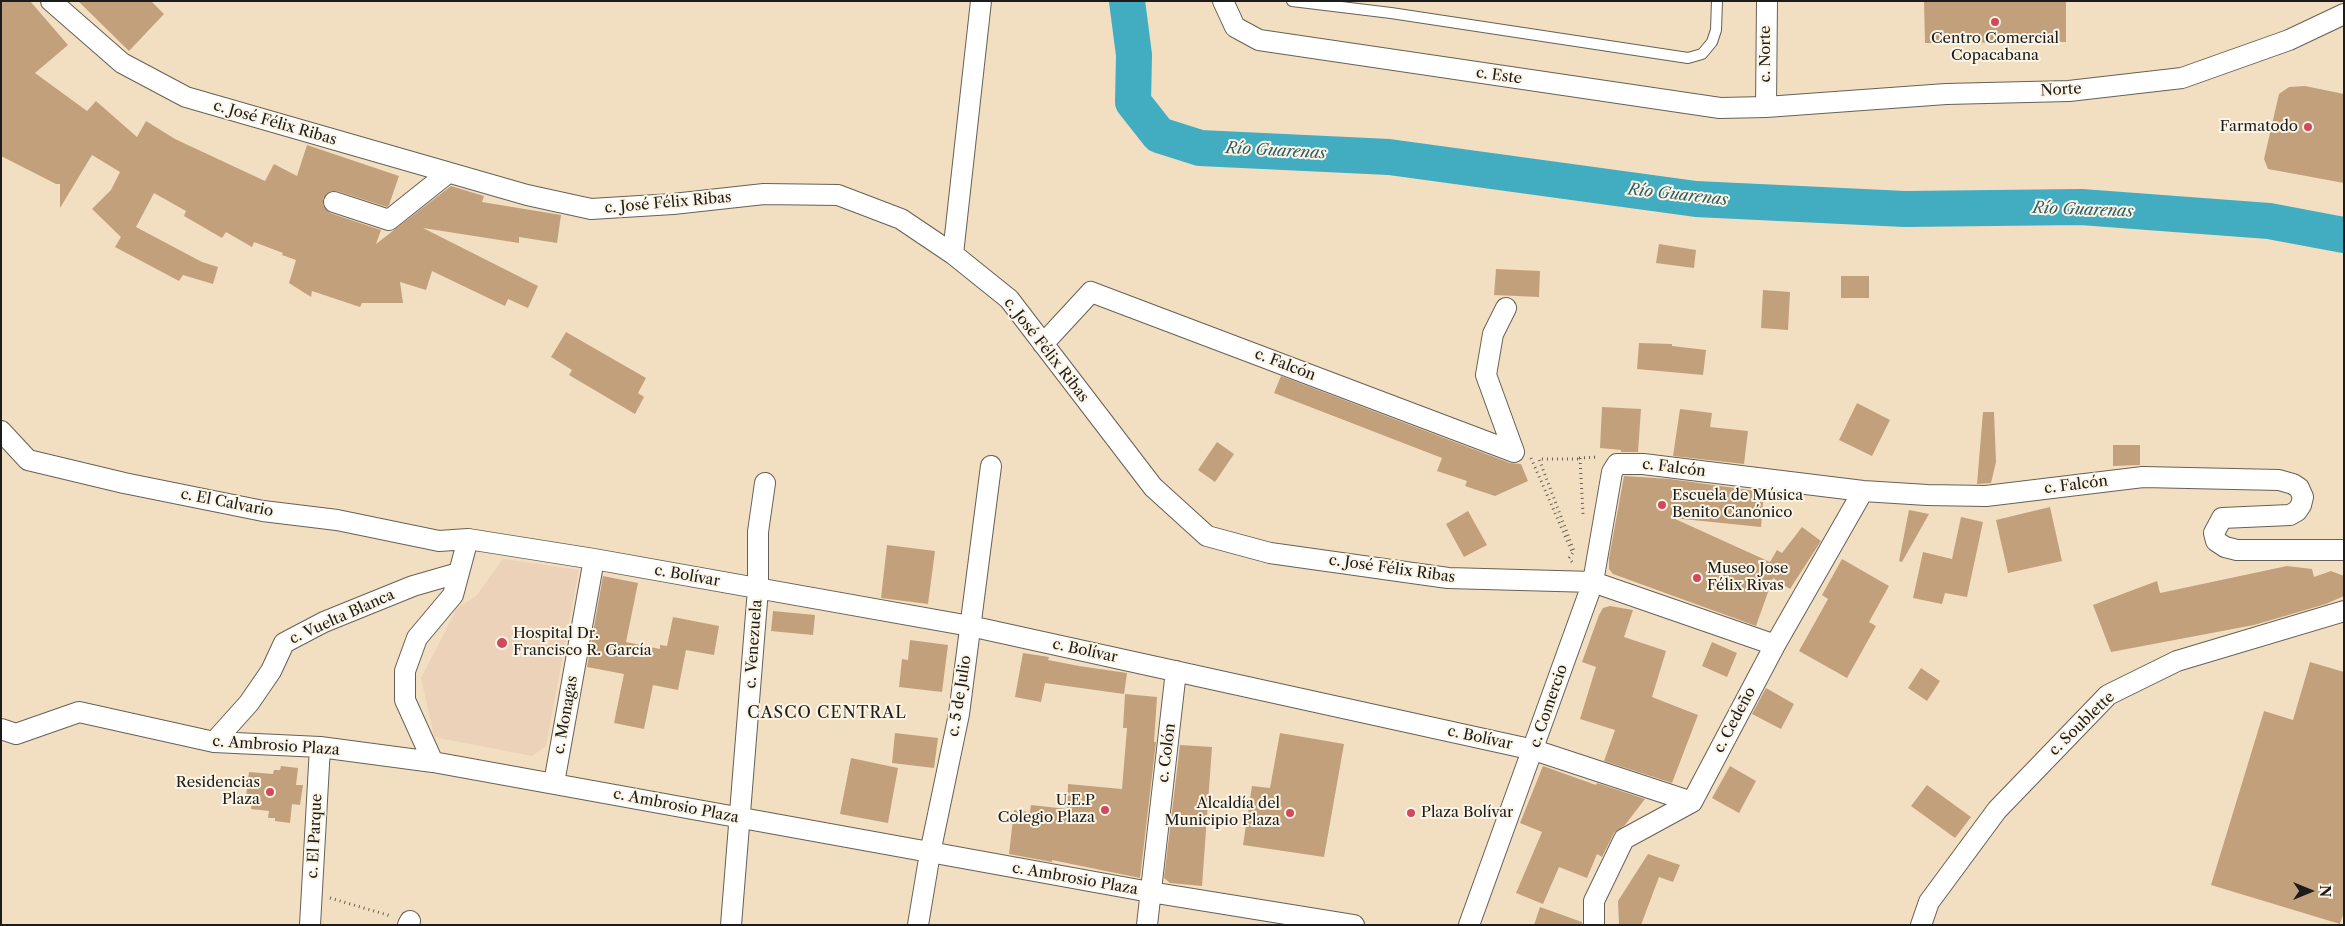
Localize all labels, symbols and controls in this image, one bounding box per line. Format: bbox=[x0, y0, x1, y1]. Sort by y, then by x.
marker: Centro Comercial Copacabana bbox=[1989, 16, 2001, 28]
street label: c. Norte bbox=[1757, 25, 1775, 83]
place label: Centro Comercial Copacabana bbox=[1931, 30, 2059, 65]
street label: c. Este bbox=[1475, 64, 1523, 88]
street label: Norte bbox=[2040, 80, 2082, 100]
street label: c. José Félix Ribas bbox=[211, 97, 339, 149]
place label: Farmatodo bbox=[2220, 118, 2298, 136]
marker: Farmatodo bbox=[2302, 121, 2314, 133]
water label: Río Guarenas bbox=[1225, 139, 1327, 163]
water label: Río Guarenas bbox=[1627, 180, 1729, 210]
street label: c. José Félix Ribas bbox=[604, 188, 732, 218]
water label: Río Guarenas bbox=[2032, 199, 2134, 221]
street label: c. José Félix Ribas bbox=[1000, 294, 1092, 406]
street label: c. Falcón bbox=[1252, 345, 1318, 385]
street label: c. Falcón bbox=[1641, 455, 1707, 481]
street label: c. Falcón bbox=[2043, 472, 2109, 498]
street label: c. El Calvario bbox=[179, 485, 275, 521]
place label: Escuela de Música Benito Canónico bbox=[1672, 487, 1803, 522]
marker: Escuela de Música Benito Canónico bbox=[1656, 499, 1668, 511]
street label: c. José Félix Ribas bbox=[1328, 551, 1456, 587]
place label: Museo Jose Félix Rivas bbox=[1707, 560, 1789, 595]
street label: c. Bolívar bbox=[653, 561, 721, 591]
marker: Museo Jose Félix Rivas bbox=[1691, 572, 1703, 584]
street label: c. Vuelta Blanca bbox=[287, 586, 397, 648]
street label: c. Venezuela bbox=[742, 599, 766, 689]
place label: Hospital Dr. Francisco R. García bbox=[513, 625, 652, 660]
street label: c. Bolívar bbox=[1051, 635, 1119, 667]
marker: Hospital Dr. Francisco R. García bbox=[495, 636, 509, 650]
street label: c. 5 de Julio bbox=[945, 654, 975, 738]
street label: c. Comercio bbox=[1526, 662, 1572, 750]
street label: c. Monagas bbox=[550, 674, 582, 756]
street label: c. Cedeño bbox=[1710, 684, 1760, 756]
street label: c. Soublette bbox=[2045, 688, 2119, 760]
district label: CASCO CENTRAL bbox=[746, 703, 908, 723]
street label: c. Colón bbox=[1154, 722, 1180, 784]
street label: c. Bolívar bbox=[1446, 722, 1514, 754]
street label: c. Ambrosio Plaza bbox=[212, 733, 340, 759]
place label: Residencias Plaza bbox=[176, 774, 260, 809]
street label: c. Ambrosio Plaza bbox=[612, 785, 740, 827]
marker: Residencias Plaza bbox=[264, 786, 276, 798]
place label: U.E.P Colegio Plaza bbox=[998, 792, 1095, 827]
street label: c. El Parque bbox=[304, 793, 326, 879]
place label: Alcaldía del Municipio Plaza bbox=[1165, 795, 1280, 830]
marker: U.E.P Colegio Plaza bbox=[1099, 804, 1111, 816]
place label: Plaza Bolívar bbox=[1421, 804, 1513, 822]
marker: Alcaldía del Municipio Plaza bbox=[1284, 807, 1296, 819]
marker: Plaza Bolívar bbox=[1405, 807, 1417, 819]
street label: c. Ambrosio Plaza bbox=[1011, 859, 1139, 899]
north arrow bbox=[2285, 866, 2335, 916]
text: N bbox=[2316, 885, 2334, 897]

